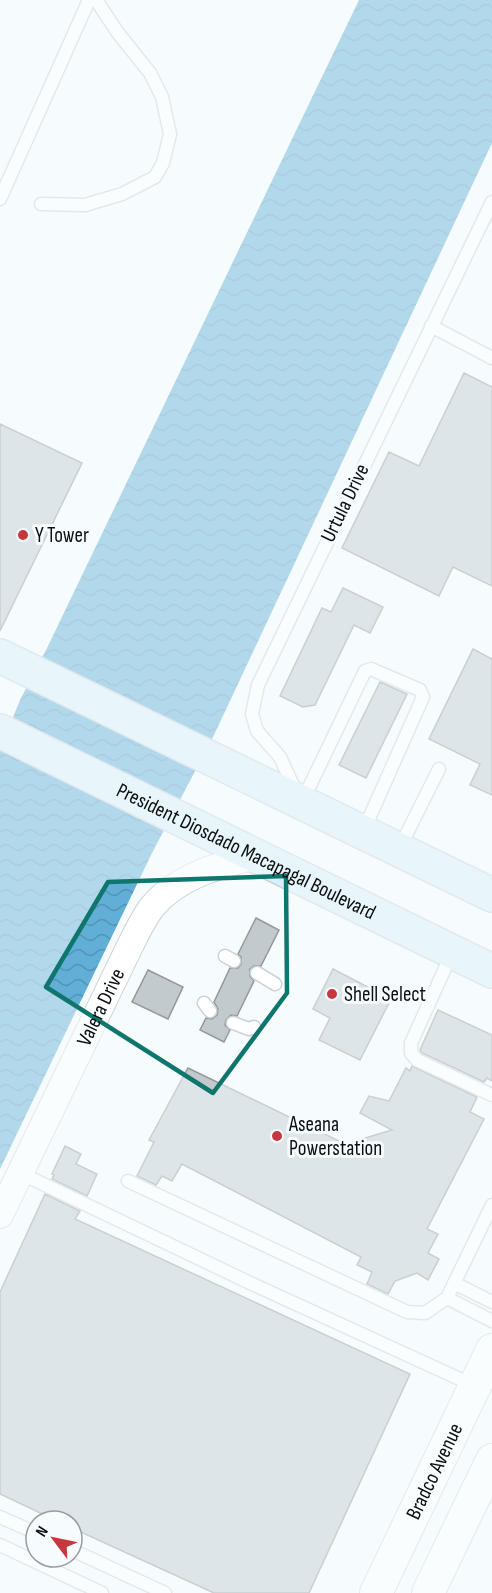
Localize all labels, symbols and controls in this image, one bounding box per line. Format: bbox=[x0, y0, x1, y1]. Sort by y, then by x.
street label: Urtula Drive bbox=[315, 460, 375, 546]
place label: Y Tower bbox=[35, 523, 89, 548]
marker: Y Tower bbox=[16, 528, 30, 542]
street label: President Diosdado Macapagal Boulevard bbox=[113, 777, 380, 925]
street label: Valera Drive bbox=[71, 964, 130, 1050]
place label: Shell Select bbox=[344, 982, 426, 1007]
marker: Shell Select bbox=[325, 987, 339, 1001]
place label: Aseana Powerstation bbox=[288, 1112, 382, 1161]
marker: Aseana Powerstation bbox=[270, 1129, 284, 1143]
street label: Bradco Avenue bbox=[401, 1419, 468, 1523]
north arrow bbox=[24, 1509, 84, 1569]
text: N bbox=[32, 1523, 53, 1541]

